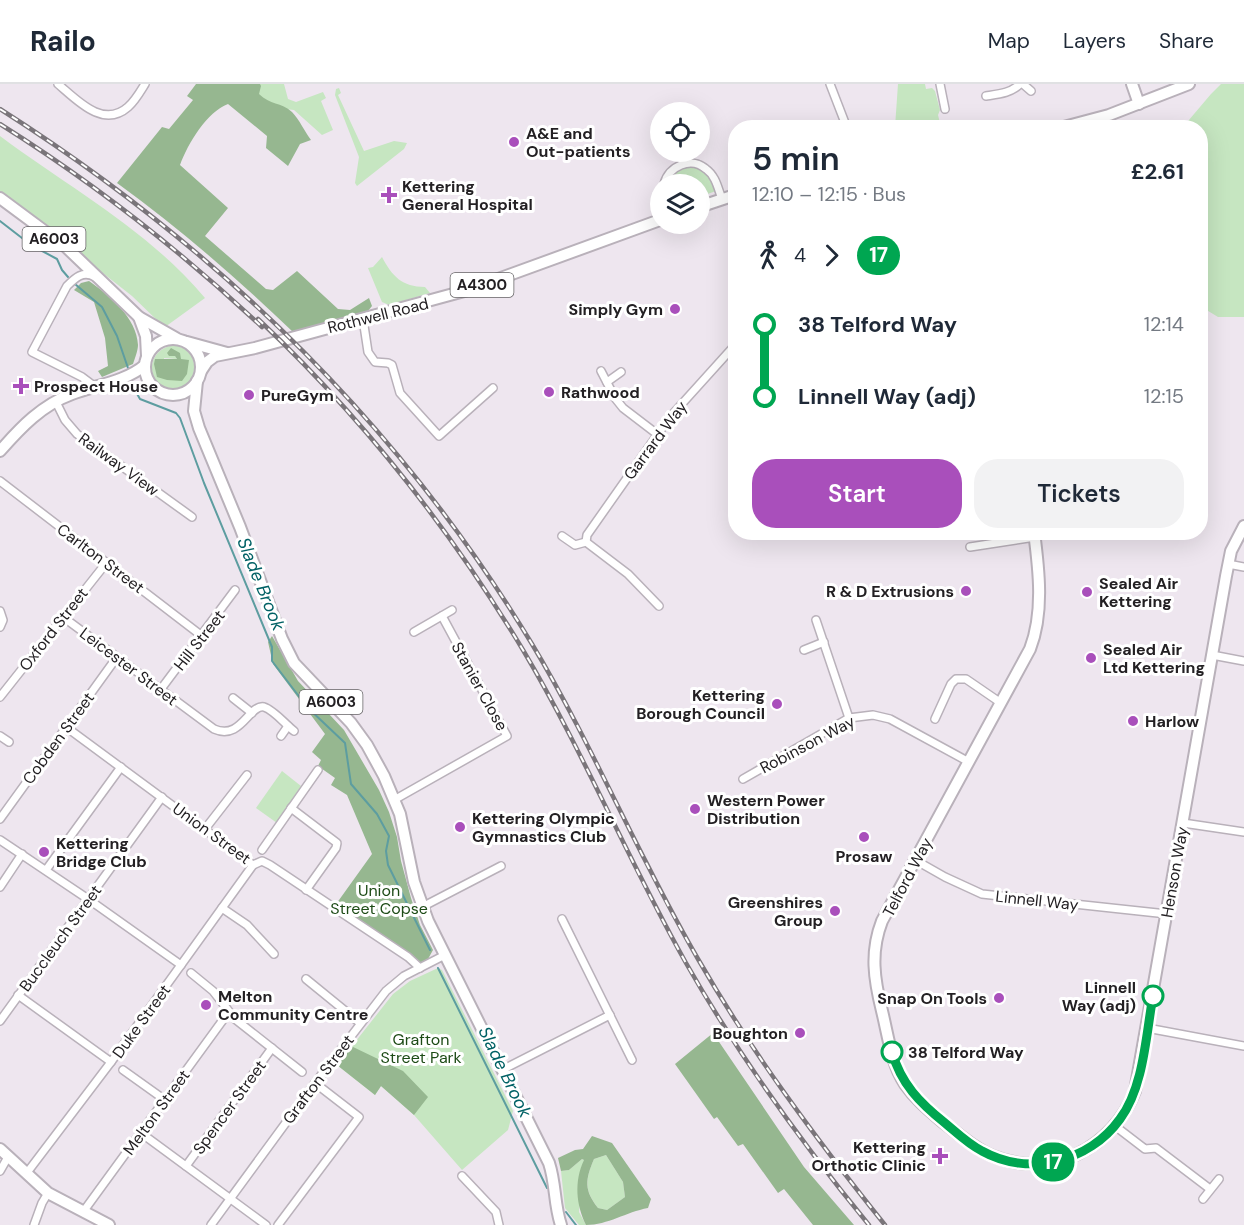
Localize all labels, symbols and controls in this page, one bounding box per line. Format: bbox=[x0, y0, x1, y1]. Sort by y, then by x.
text: Railo bbox=[30, 23, 96, 60]
text: Map bbox=[988, 27, 1030, 55]
text: Layers bbox=[1063, 27, 1126, 55]
text: Share bbox=[1159, 27, 1214, 55]
map controls bbox=[650, 102, 710, 234]
button: locate bbox=[650, 102, 710, 162]
place label: A&E and Out-patients bbox=[526, 123, 631, 162]
marker: A&E and Out-patients bbox=[507, 135, 521, 149]
text: 5 min bbox=[752, 137, 840, 180]
text: £2.61 bbox=[1131, 157, 1184, 186]
button: layers bbox=[650, 174, 710, 234]
place label: Kettering General Hospital bbox=[402, 176, 533, 215]
text: 12:10 – 12:15 · Bus bbox=[752, 181, 906, 207]
marker: Kettering General Hospital bbox=[380, 186, 398, 204]
road number: A6003 bbox=[22, 227, 86, 251]
icon: walk bbox=[752, 239, 785, 272]
icon: forward bbox=[815, 239, 848, 272]
text: 17 bbox=[869, 241, 888, 269]
text: 4 bbox=[794, 242, 806, 268]
road number: A4300 bbox=[450, 273, 514, 297]
street label: Rothwell Road bbox=[325, 293, 431, 338]
place label: Simply Gym bbox=[569, 299, 663, 320]
marker: Simply Gym bbox=[668, 302, 682, 316]
text: 38 Telford Way bbox=[798, 310, 957, 339]
text: 12:14 bbox=[1144, 311, 1184, 337]
place label: Prospect House bbox=[34, 376, 158, 397]
marker: Prospect House bbox=[12, 377, 30, 395]
place label: Rathwood bbox=[561, 382, 640, 403]
text: Linnell Way (adj) bbox=[798, 382, 976, 411]
text: 12:15 bbox=[1144, 383, 1184, 409]
place label: PureGym bbox=[261, 385, 334, 406]
marker: Rathwood bbox=[542, 385, 556, 399]
marker: PureGym bbox=[242, 388, 256, 402]
street label: Garrard Way bbox=[619, 397, 692, 484]
street label: Railway View bbox=[74, 428, 163, 501]
button: Start bbox=[752, 459, 962, 528]
button: Tickets bbox=[974, 459, 1184, 528]
street label: Carlton Street bbox=[53, 519, 149, 598]
water label: Slade Brook bbox=[231, 534, 291, 635]
place label: Sealed Air Kettering bbox=[1099, 573, 1179, 612]
place label: R & D Extrusions bbox=[826, 581, 954, 602]
street label: Oxford Street bbox=[14, 583, 93, 675]
marker: R & D Extrusions bbox=[959, 584, 973, 598]
marker: Sealed Air Kettering bbox=[1080, 585, 1094, 599]
street label: Hill Street bbox=[169, 606, 230, 675]
street label: Leicester Street bbox=[75, 623, 182, 710]
street label: Stanier Close bbox=[447, 638, 513, 734]
place label: Sealed Air Ltd Kettering bbox=[1103, 639, 1205, 678]
marker: Sealed Air Ltd Kettering bbox=[1084, 651, 1098, 665]
place label: Kettering Borough Council bbox=[636, 685, 765, 724]
street label: Cobden Street bbox=[18, 688, 99, 789]
road number: A6003 bbox=[300, 690, 362, 714]
marker: Kettering Borough Council bbox=[770, 697, 784, 711]
street label: Robinson Way bbox=[756, 711, 858, 778]
place label: Harlow bbox=[1145, 711, 1199, 732]
marker: Harlow bbox=[1126, 714, 1140, 728]
place label: Western Power Distribution bbox=[707, 790, 825, 829]
street label: Union Street bbox=[168, 798, 255, 869]
marker: Western Power Distribution bbox=[688, 802, 702, 816]
place label: Kettering Olympic Gymnastics Club bbox=[472, 808, 615, 847]
marker: Kettering Olympic Gymnastics Club bbox=[453, 820, 467, 834]
street label: Henson Way bbox=[1156, 825, 1193, 919]
marker: Prosaw bbox=[857, 830, 871, 844]
place label: Kettering Bridge Club bbox=[56, 833, 147, 872]
street label: Telford Way bbox=[878, 834, 937, 920]
marker: Kettering Bridge Club bbox=[37, 845, 51, 859]
place label: Prosaw bbox=[836, 846, 892, 867]
park label: Union Street Copse bbox=[330, 880, 428, 919]
street label: Buccleuch Street bbox=[15, 881, 106, 996]
street label: Linnell Way bbox=[994, 886, 1080, 915]
place label: Greenshires Group bbox=[728, 892, 823, 931]
marker: Greenshires Group bbox=[828, 904, 842, 918]
place label: Linnell Way (adj) bbox=[1062, 977, 1136, 1016]
street label: Duke Street bbox=[108, 980, 175, 1062]
marker: Linnell Way (adj) bbox=[1142, 985, 1164, 1007]
place label: Melton Community Centre bbox=[218, 986, 368, 1025]
place label: Snap On Tools bbox=[877, 988, 987, 1009]
marker: Snap On Tools bbox=[992, 991, 1006, 1005]
marker: Melton Community Centre bbox=[199, 998, 213, 1012]
water label: Slade Brook bbox=[473, 1022, 538, 1122]
place label: Boughton bbox=[712, 1023, 788, 1044]
marker: Boughton bbox=[793, 1026, 807, 1040]
park label: Grafton Street Park bbox=[380, 1029, 462, 1068]
street label: Grafton Street bbox=[278, 1030, 359, 1128]
marker: 38 Telford Way bbox=[881, 1041, 903, 1063]
place label: 38 Telford Way bbox=[908, 1042, 1024, 1063]
street label: Spencer Street bbox=[188, 1056, 271, 1159]
street label: Melton Street bbox=[118, 1065, 194, 1159]
place label: Kettering Orthotic Clinic bbox=[811, 1137, 926, 1176]
line badge: 17 bbox=[1026, 1142, 1080, 1182]
marker: Kettering Orthotic Clinic bbox=[931, 1147, 949, 1165]
text: 17 bbox=[1044, 1148, 1062, 1176]

